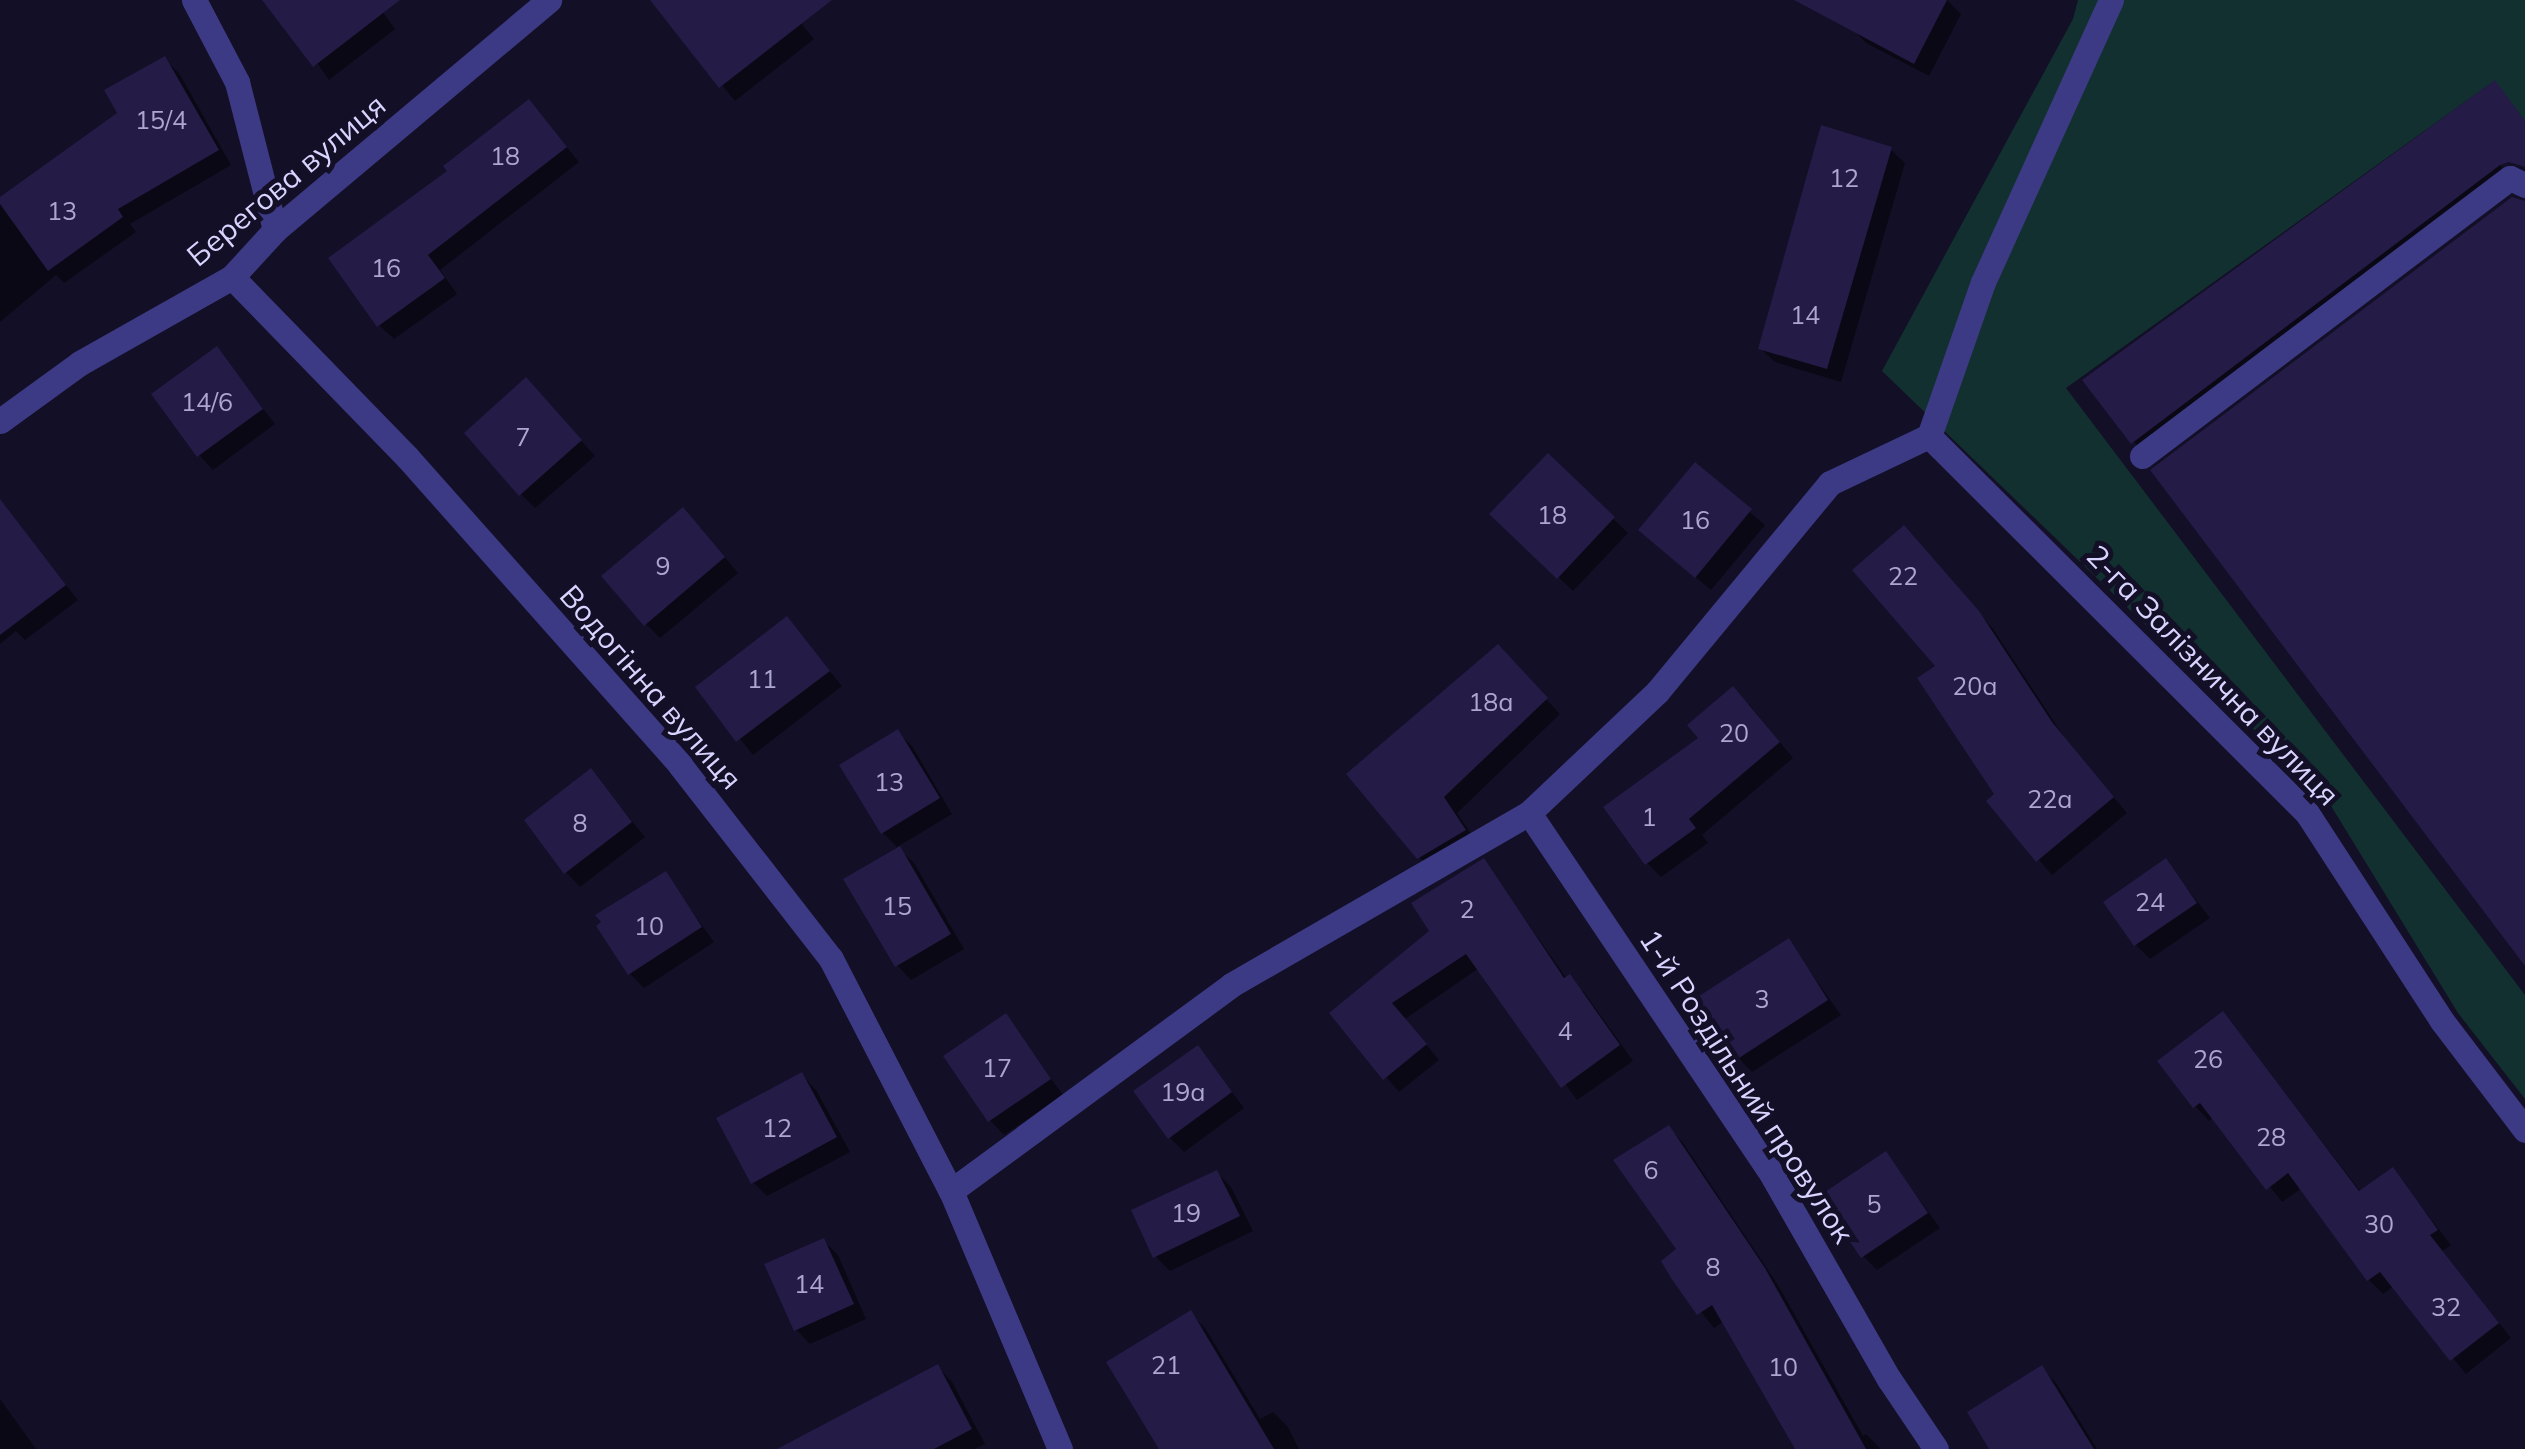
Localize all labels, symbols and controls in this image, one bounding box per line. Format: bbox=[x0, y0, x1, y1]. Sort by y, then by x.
street label: Берегова вулиця bbox=[180, 87, 392, 273]
house number: 15/4 bbox=[135, 105, 187, 135]
house number: 18 bbox=[490, 141, 520, 171]
house number: 12 bbox=[1829, 163, 1859, 193]
house number: 13 bbox=[47, 196, 77, 226]
house number: 16 bbox=[371, 253, 401, 283]
house number: 14 bbox=[1790, 300, 1820, 330]
house number: 14/6 bbox=[181, 387, 233, 417]
house number: 7 bbox=[516, 422, 530, 452]
house number: 18 bbox=[1537, 500, 1567, 530]
house number: 16 bbox=[1680, 505, 1710, 535]
street label: 2-га Залізнична вулиця bbox=[2079, 537, 2347, 813]
house number: 9 bbox=[656, 551, 670, 581]
house number: 22 bbox=[1888, 561, 1918, 591]
street label: Водогінна вулиця bbox=[553, 578, 749, 796]
house number: 11 bbox=[747, 664, 777, 694]
house number: 20а bbox=[1952, 671, 1998, 701]
house number: 18а bbox=[1468, 687, 1514, 717]
house number: 20 bbox=[1719, 718, 1749, 748]
house number: 13 bbox=[874, 767, 904, 797]
house number: 22а bbox=[2027, 784, 2073, 814]
house number: 1 bbox=[1642, 802, 1656, 832]
house number: 8 bbox=[573, 808, 587, 838]
house number: 24 bbox=[2135, 887, 2165, 917]
house number: 15 bbox=[882, 891, 912, 921]
house number: 2 bbox=[1460, 894, 1474, 924]
house number: 10 bbox=[634, 911, 664, 941]
street label: 1-й Роздільний провулок bbox=[1632, 922, 1862, 1250]
house number: 3 bbox=[1755, 984, 1769, 1014]
house number: 4 bbox=[1558, 1016, 1572, 1046]
house number: 26 bbox=[2193, 1044, 2223, 1074]
house number: 17 bbox=[982, 1053, 1012, 1083]
house number: 19а bbox=[1160, 1077, 1206, 1107]
house number: 12 bbox=[762, 1113, 792, 1143]
house number: 28 bbox=[2256, 1122, 2286, 1152]
house number: 6 bbox=[1644, 1155, 1658, 1185]
house number: 5 bbox=[1867, 1189, 1881, 1219]
house number: 19 bbox=[1171, 1198, 1201, 1228]
house number: 30 bbox=[2364, 1209, 2394, 1239]
house number: 8 bbox=[1706, 1252, 1720, 1282]
house number: 14 bbox=[794, 1269, 824, 1299]
house number: 32 bbox=[2431, 1292, 2461, 1322]
house number: 21 bbox=[1151, 1350, 1181, 1380]
house number: 10 bbox=[1768, 1352, 1798, 1382]

